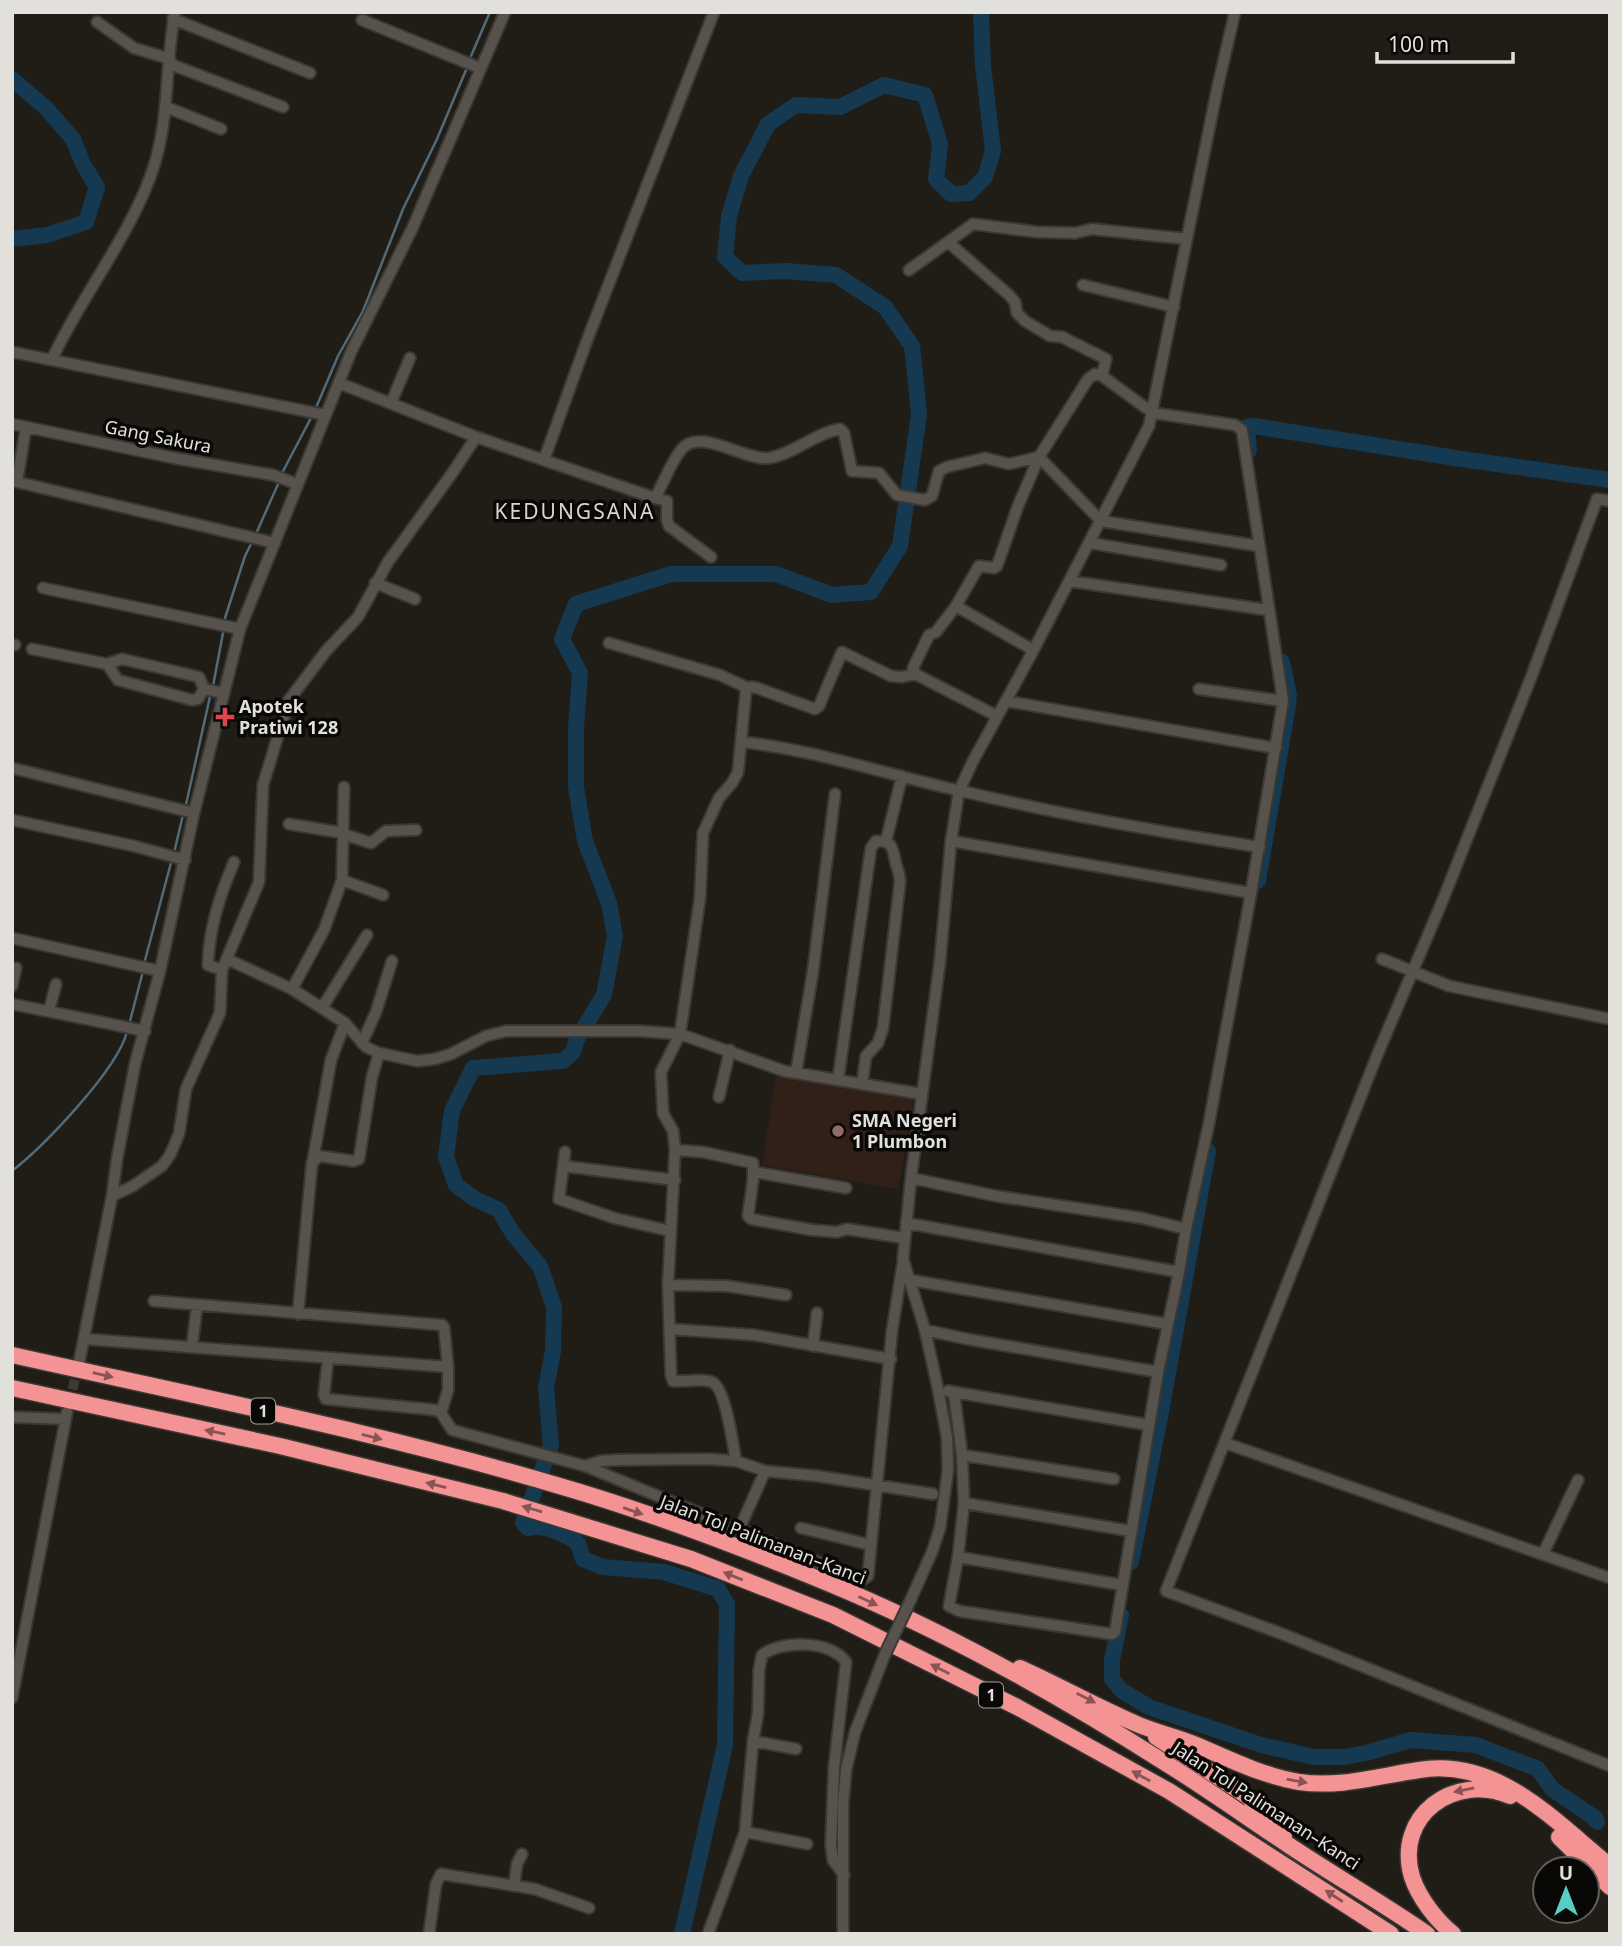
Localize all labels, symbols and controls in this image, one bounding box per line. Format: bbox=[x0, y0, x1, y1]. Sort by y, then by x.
scale bar bbox=[1377, 21, 1514, 65]
text: 100 m bbox=[1388, 30, 1449, 58]
street label: Gang Sakura bbox=[103, 414, 213, 458]
district label: KEDUNGSANA bbox=[495, 497, 655, 525]
place label: Apotek Pratiwi 128 bbox=[239, 694, 338, 739]
marker: Apotek Pratiwi 128 bbox=[217, 709, 233, 725]
place label: SMA Negeri 1 Plumbon bbox=[852, 1108, 957, 1153]
marker: SMA Negeri 1 Plumbon bbox=[830, 1123, 846, 1139]
one-way arrow bbox=[92, 1370, 114, 1381]
road number: 1 bbox=[251, 1399, 275, 1424]
one-way arrow bbox=[204, 1427, 226, 1438]
one-way arrow bbox=[361, 1432, 383, 1443]
one-way arrow bbox=[425, 1479, 447, 1490]
street label: Jalan Tol Palimanan–Kanci bbox=[655, 1488, 870, 1589]
one-way arrow bbox=[521, 1504, 542, 1514]
one-way arrow bbox=[623, 1506, 644, 1516]
one-way arrow bbox=[722, 1570, 743, 1581]
one-way arrow bbox=[858, 1595, 878, 1607]
one-way arrow bbox=[930, 1663, 950, 1674]
road number: 1 bbox=[979, 1682, 1003, 1708]
one-way arrow bbox=[1076, 1693, 1096, 1704]
street label: Jalan Tol Palimanan–Kanci bbox=[1167, 1734, 1365, 1875]
one-way arrow bbox=[1131, 1770, 1150, 1782]
one-way arrow bbox=[1286, 1776, 1308, 1787]
one-way arrow bbox=[1453, 1785, 1475, 1796]
north arrow bbox=[1531, 1855, 1601, 1925]
text: U bbox=[1559, 1860, 1573, 1886]
one-way arrow bbox=[1324, 1890, 1343, 1903]

